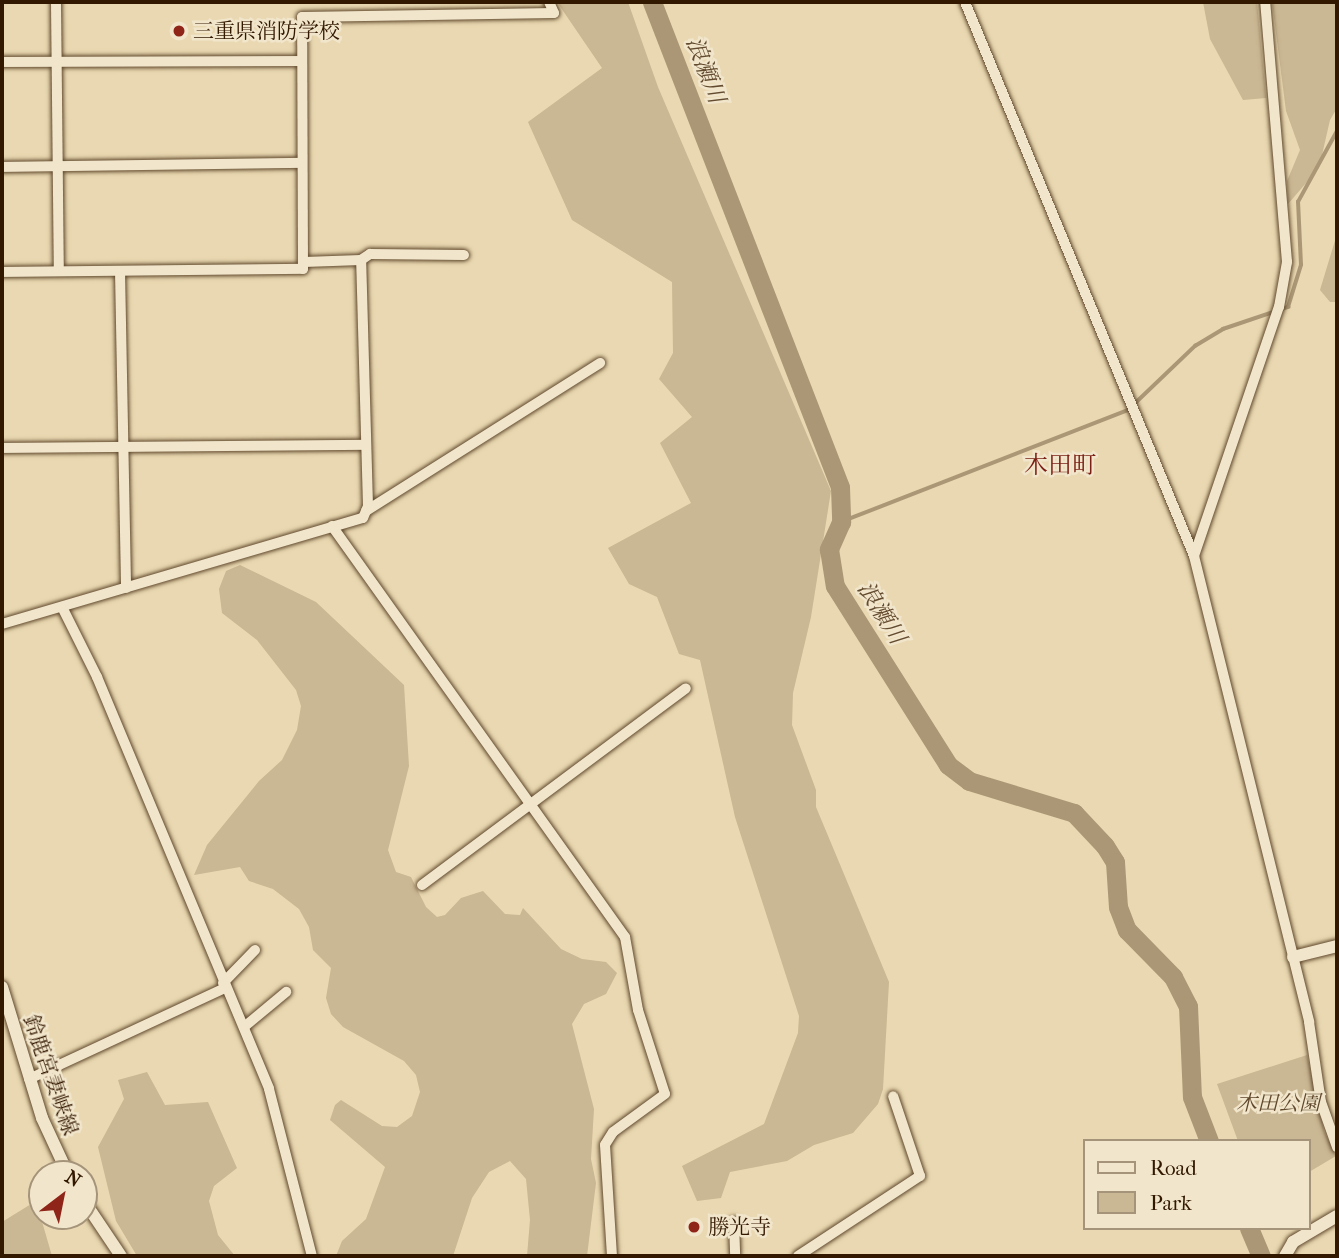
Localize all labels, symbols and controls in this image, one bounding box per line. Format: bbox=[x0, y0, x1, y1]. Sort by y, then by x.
place label: 三重県消防学校 bbox=[193, 18, 340, 44]
marker: 三重県消防学校 bbox=[171, 23, 187, 39]
water label: 浪瀬川 bbox=[680, 33, 730, 107]
district label: 木田町 bbox=[1024, 452, 1096, 480]
water label: 浪瀬川 bbox=[851, 576, 911, 650]
street label: 鈴鹿宮妻峡線 bbox=[19, 1011, 83, 1139]
park label: 木田公園 bbox=[1236, 1090, 1320, 1116]
legend bbox=[1084, 1139, 1311, 1230]
text: Road bbox=[1150, 1156, 1197, 1180]
north arrow bbox=[28, 1160, 98, 1230]
text: N bbox=[61, 1166, 85, 1192]
text: Park bbox=[1150, 1191, 1192, 1215]
place label: 勝光寺 bbox=[708, 1214, 771, 1240]
marker: 勝光寺 bbox=[686, 1219, 702, 1235]

